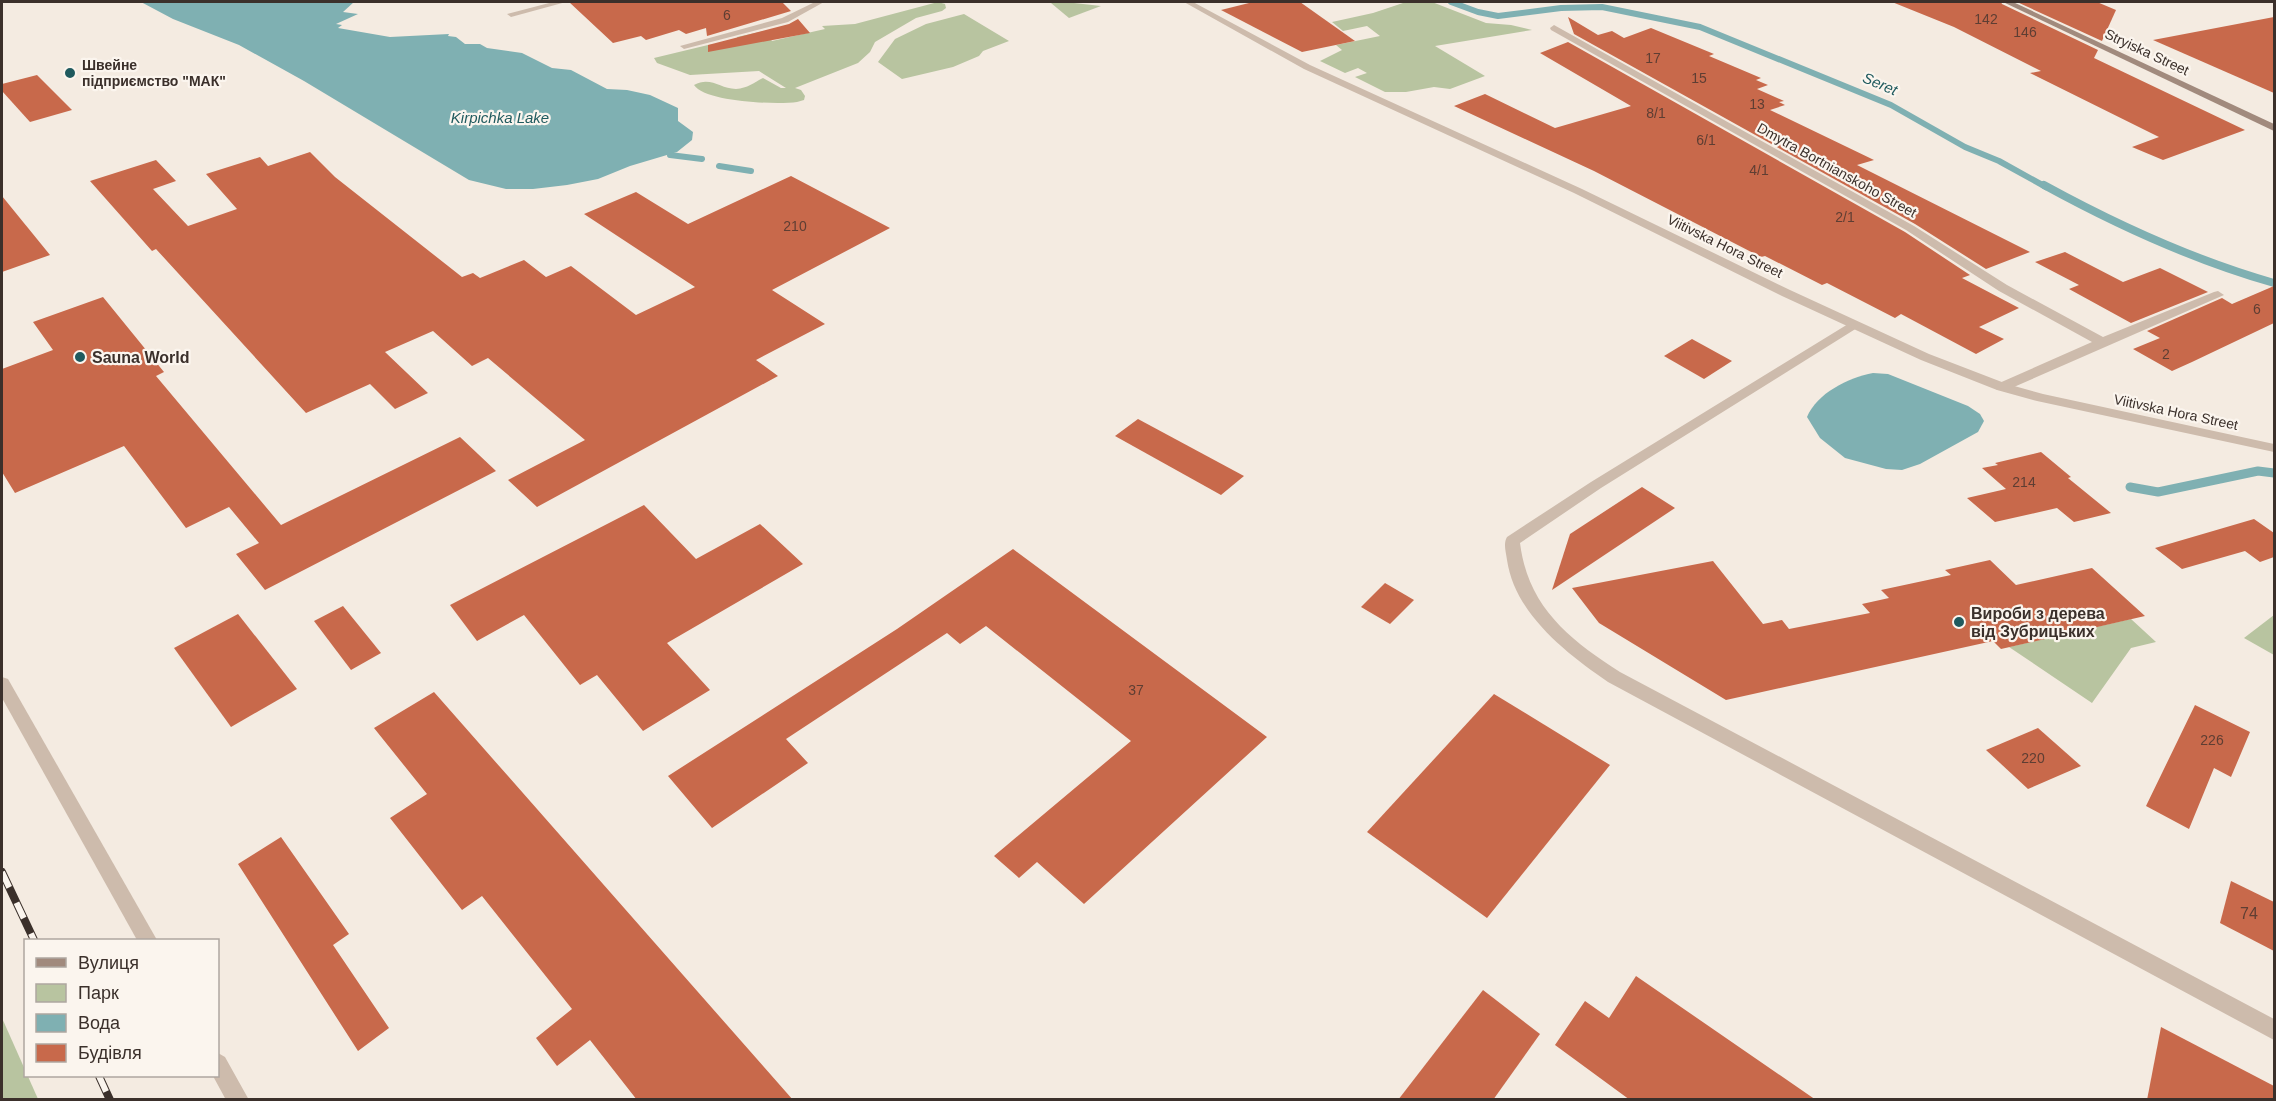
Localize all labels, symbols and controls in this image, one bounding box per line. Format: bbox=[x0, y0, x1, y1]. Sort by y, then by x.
house number: 6 bbox=[723, 7, 731, 23]
house number: 142 bbox=[1974, 11, 1998, 27]
house number: 146 bbox=[2013, 24, 2037, 40]
street label: Stryiska Street bbox=[2102, 26, 2192, 79]
house number: 17 bbox=[1645, 50, 1661, 66]
place label: Швейне підприємство "МАК" bbox=[82, 57, 226, 89]
marker: Швейне підприємство "МАК" bbox=[63, 66, 77, 80]
water label: Seret bbox=[1860, 69, 1901, 99]
house number: 15 bbox=[1691, 70, 1707, 86]
house number: 13 bbox=[1749, 96, 1765, 112]
house number: 8/1 bbox=[1646, 105, 1666, 121]
water label: Kirpichka Lake bbox=[451, 109, 549, 126]
street label: Dmytra Bortnianskoho Street bbox=[1755, 119, 1920, 221]
house number: 6/1 bbox=[1696, 132, 1716, 148]
house number: 4/1 bbox=[1749, 162, 1769, 178]
house number: 2/1 bbox=[1835, 209, 1855, 225]
street label: Viitivska Hora Street bbox=[1665, 211, 1785, 281]
house number: 210 bbox=[783, 218, 807, 234]
house number: 6 bbox=[2253, 301, 2261, 317]
house number: 2 bbox=[2162, 346, 2170, 362]
place label: Sauna World bbox=[92, 349, 190, 366]
marker: Sauna World bbox=[73, 350, 87, 364]
street label: Viitivska Hora Street bbox=[2112, 391, 2240, 433]
house number: 214 bbox=[2012, 474, 2036, 490]
place label: Вироби з дерева від Зубрицьких bbox=[1971, 605, 2105, 640]
marker: Вироби з дерева від Зубрицьких bbox=[1952, 615, 1966, 629]
house number: 37 bbox=[1128, 682, 1144, 698]
house number: 226 bbox=[2200, 732, 2224, 748]
house number: 220 bbox=[2021, 750, 2045, 766]
house number: 74 bbox=[2240, 905, 2258, 922]
legend bbox=[24, 939, 219, 1077]
text: Вулиця bbox=[78, 953, 139, 973]
text: Парк bbox=[78, 983, 119, 1003]
text: Вода bbox=[78, 1013, 121, 1033]
text: Будівля bbox=[78, 1043, 142, 1063]

